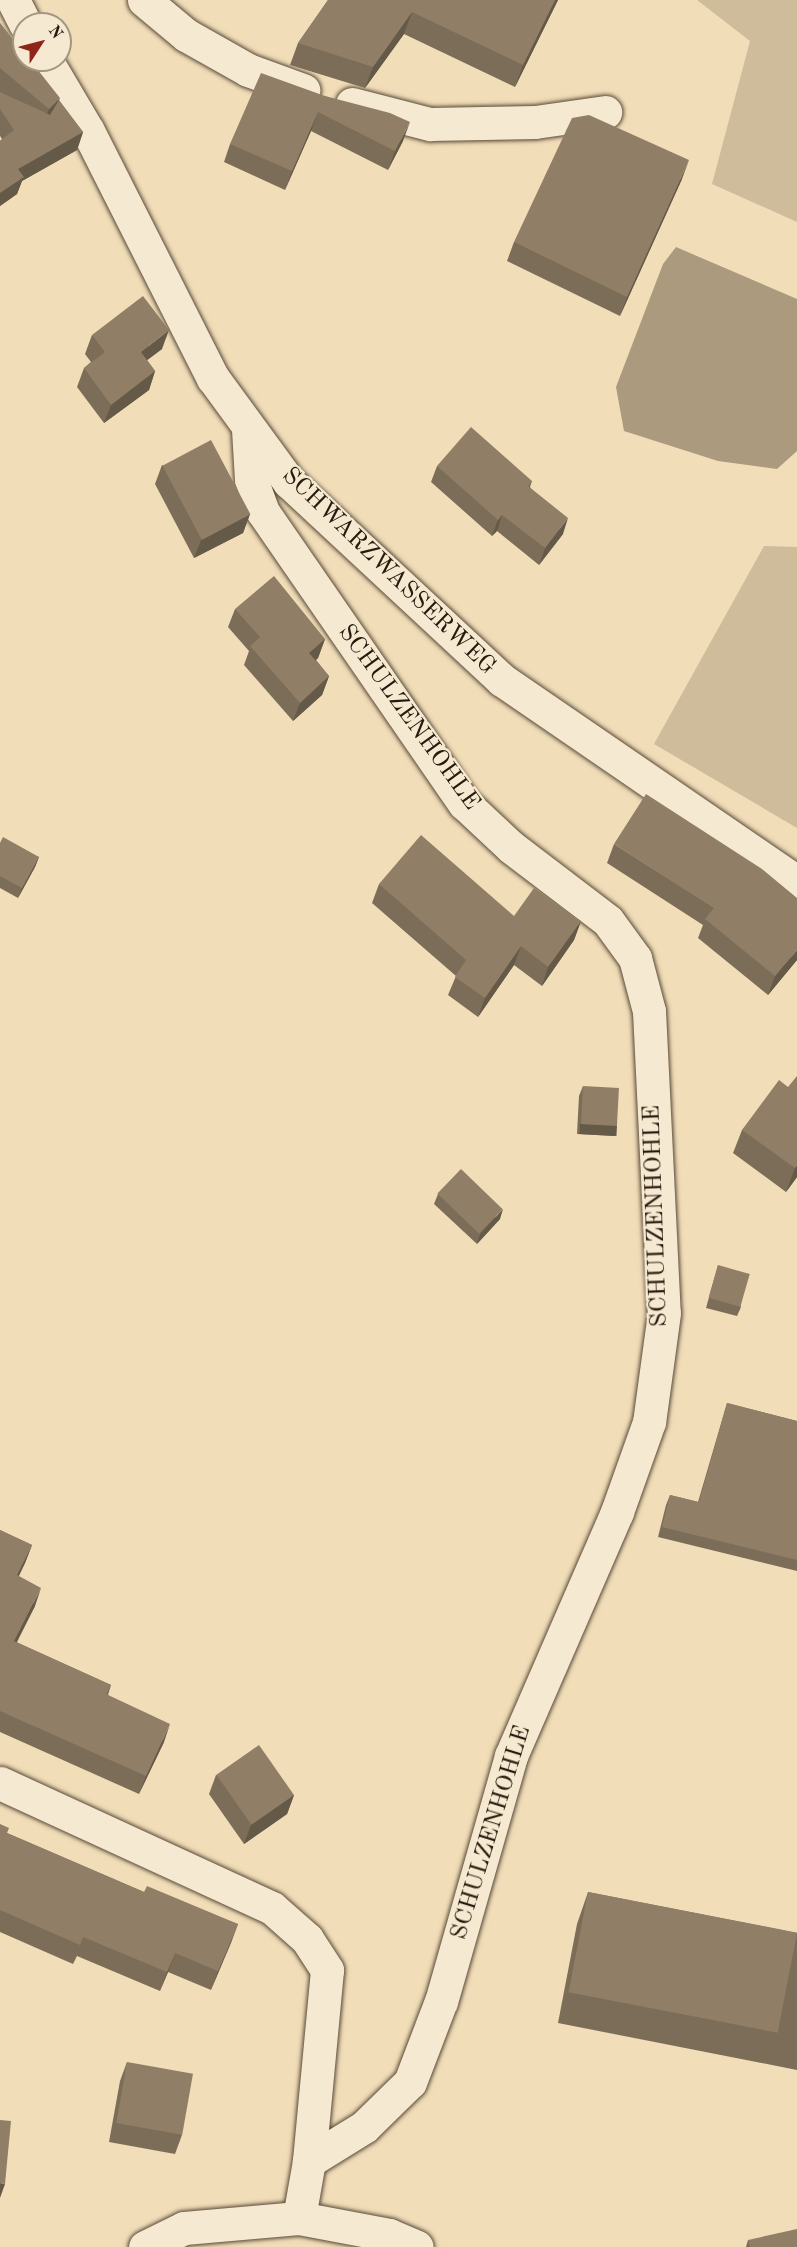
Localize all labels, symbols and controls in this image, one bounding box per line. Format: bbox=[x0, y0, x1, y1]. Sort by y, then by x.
north arrow bbox=[12, 12, 72, 72]
text: N bbox=[45, 23, 65, 42]
street label: SCHWARZWASSERWEG bbox=[275, 462, 501, 682]
street label: SCHULZENHOHLE bbox=[331, 619, 485, 817]
street label: SCHULZENHOHLE bbox=[639, 1104, 675, 1328]
street label: SCHULZENHOHLE bbox=[446, 1722, 538, 1944]

